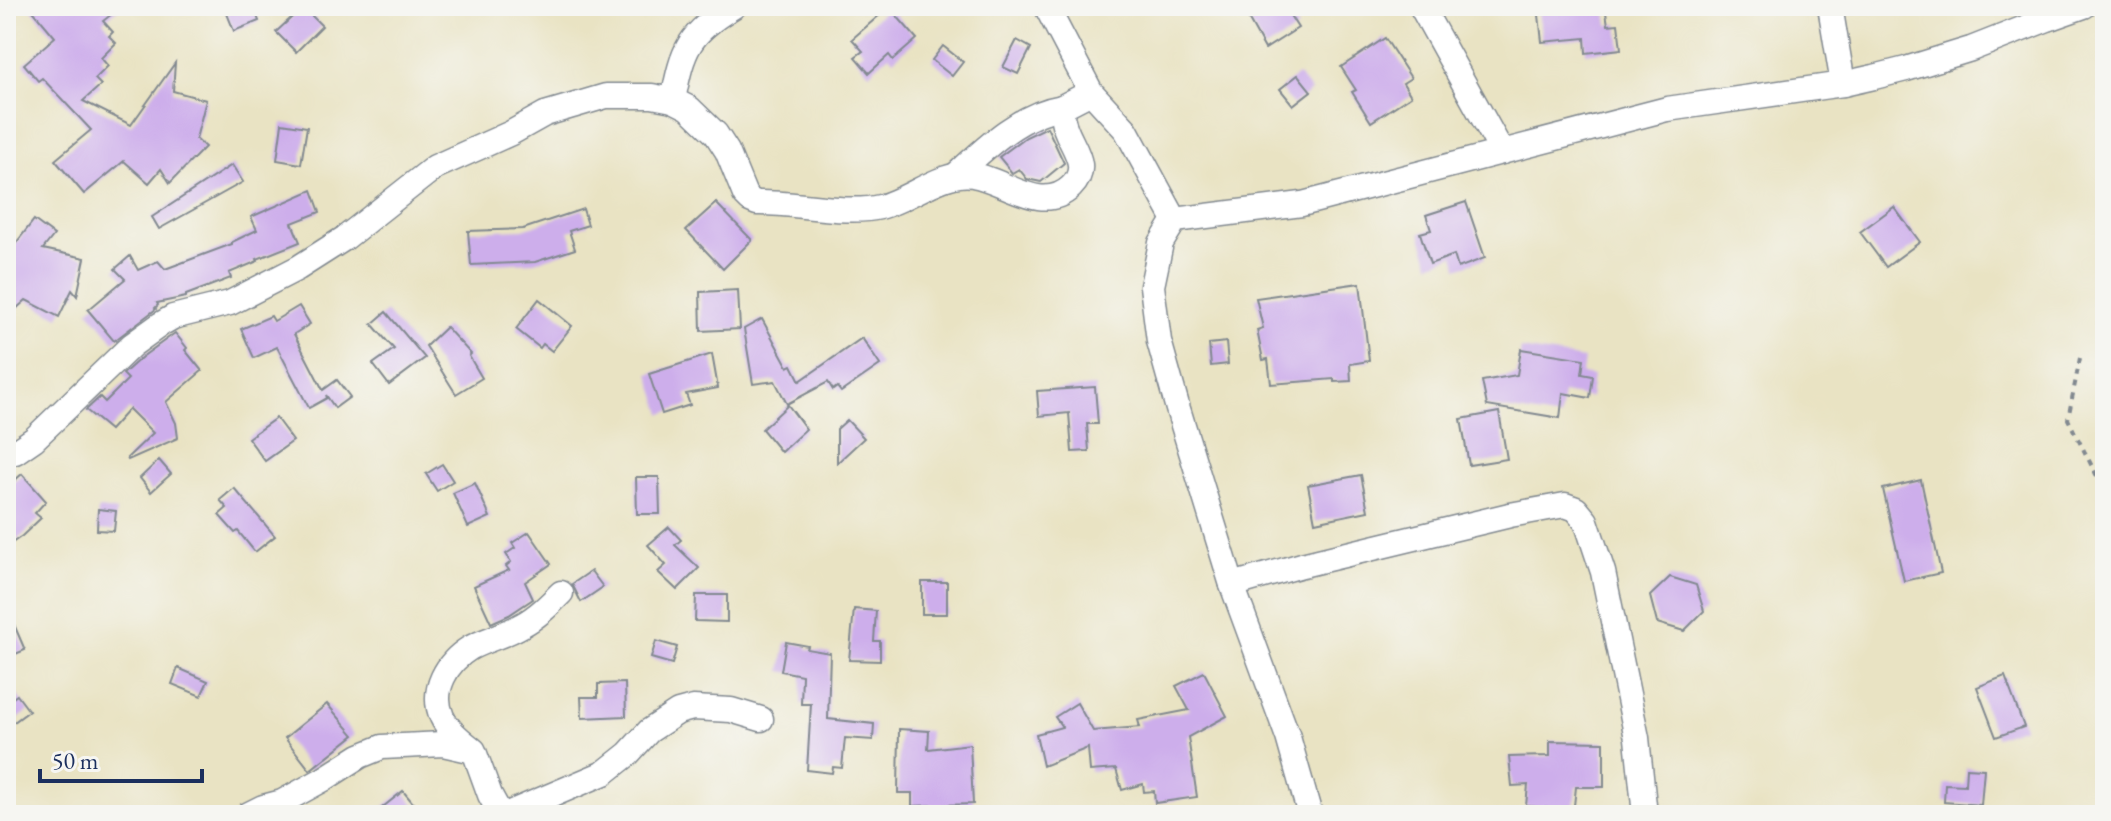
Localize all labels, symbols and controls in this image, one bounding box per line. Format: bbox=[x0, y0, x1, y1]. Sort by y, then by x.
scale bar bbox=[40, 733, 202, 783]
text: 50 m bbox=[52, 745, 99, 776]

